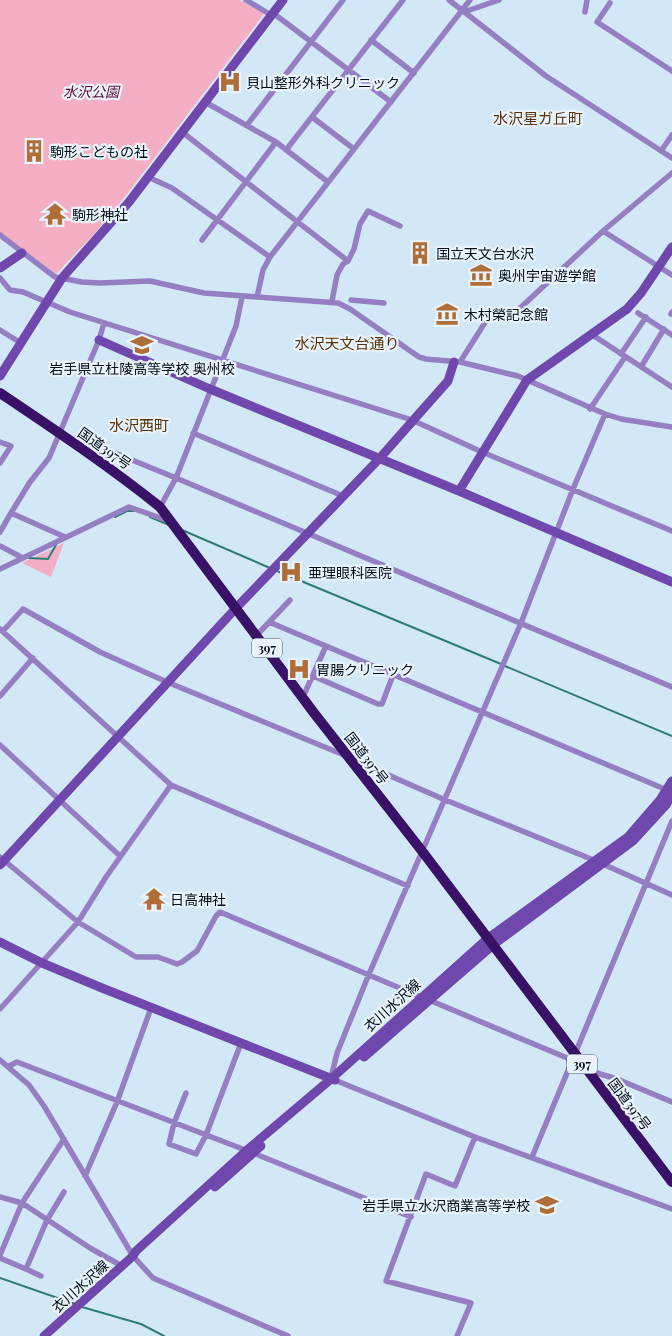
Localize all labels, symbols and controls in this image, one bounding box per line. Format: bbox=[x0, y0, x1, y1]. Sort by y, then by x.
hospital icon: 貝山整形外科クリニック bbox=[217, 69, 243, 95]
place label: 貝山整形外科クリニック bbox=[246, 73, 400, 92]
park label: 水沢公園 bbox=[63, 82, 121, 101]
district label: 水沢星ガ丘町 bbox=[493, 108, 583, 128]
building icon: 駒形こどもの社 bbox=[21, 138, 47, 164]
place label: 駒形こどもの社 bbox=[50, 142, 148, 161]
temple icon: 駒形神社 bbox=[42, 201, 68, 227]
place label: 駒形神社 bbox=[72, 205, 128, 224]
building icon: 国立天文台水沢 bbox=[407, 240, 433, 266]
place label: 国立天文台水沢 bbox=[436, 244, 534, 263]
museum icon: 奥州宇宙遊学館 bbox=[468, 262, 494, 288]
place label: 奥州宇宙遊学館 bbox=[498, 266, 596, 285]
museum icon: 木村榮記念館 bbox=[434, 301, 460, 327]
place label: 木村榮記念館 bbox=[464, 305, 548, 324]
school or university icon: 岩手県立杜陵高等学校 奥州校 bbox=[129, 332, 155, 358]
district label: 水沢天文台通り bbox=[294, 333, 400, 353]
place label: 岩手県立杜陵高等学校 奥州校 bbox=[49, 359, 235, 378]
district label: 水沢西町 bbox=[109, 415, 169, 435]
street label: 国道397号 bbox=[75, 423, 135, 473]
hospital icon: 亜理眼科医院 bbox=[278, 559, 304, 585]
place label: 亜理眼科医院 bbox=[308, 563, 392, 582]
road number: 397 bbox=[252, 638, 282, 658]
hospital icon: 胃腸クリニック bbox=[286, 656, 312, 682]
place label: 胃腸クリニック bbox=[316, 660, 414, 679]
street label: 国道397号 bbox=[341, 728, 393, 788]
temple icon: 日高神社 bbox=[141, 886, 167, 912]
place label: 日高神社 bbox=[170, 890, 226, 909]
street label: 衣川水沢線 bbox=[360, 975, 424, 1035]
road number: 397 bbox=[567, 1054, 597, 1074]
street label: 国道397号 bbox=[604, 1074, 656, 1134]
school or university icon: 岩手県立水沢商業高等学校 bbox=[534, 1192, 560, 1218]
place label: 岩手県立水沢商業高等学校 bbox=[362, 1196, 530, 1215]
street label: 衣川水沢線 bbox=[48, 1256, 112, 1316]

